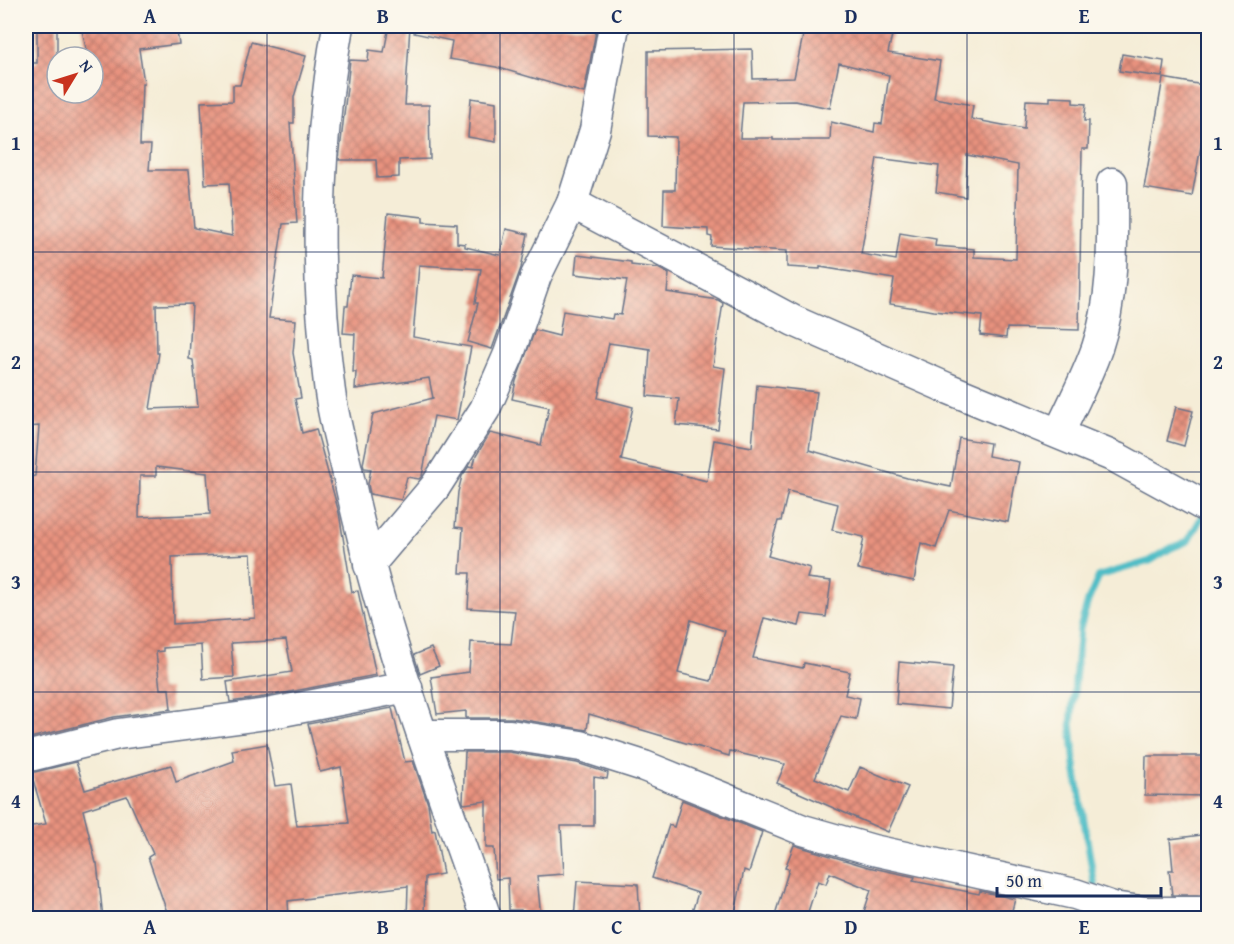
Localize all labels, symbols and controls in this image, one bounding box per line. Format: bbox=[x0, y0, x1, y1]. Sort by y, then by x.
text: A bbox=[144, 1, 157, 30]
text: B bbox=[377, 1, 389, 30]
text: C bbox=[611, 1, 623, 30]
text: D bbox=[844, 1, 858, 30]
text: E bbox=[1079, 1, 1090, 30]
north arrow bbox=[45, 45, 105, 105]
text: N bbox=[74, 54, 100, 78]
text: 1 bbox=[11, 128, 21, 157]
text: 1 bbox=[1213, 128, 1223, 157]
text: 2 bbox=[11, 347, 21, 376]
text: 2 bbox=[1213, 347, 1223, 376]
text: 3 bbox=[11, 567, 21, 596]
text: 3 bbox=[1213, 567, 1223, 596]
text: 4 bbox=[11, 786, 21, 815]
text: 4 bbox=[1213, 786, 1223, 815]
scale bar bbox=[997, 860, 1160, 898]
text: 50 m bbox=[1006, 867, 1042, 894]
text: A bbox=[144, 912, 157, 941]
text: B bbox=[377, 912, 389, 941]
text: C bbox=[611, 912, 623, 941]
text: D bbox=[844, 912, 858, 941]
text: E bbox=[1079, 912, 1090, 941]

